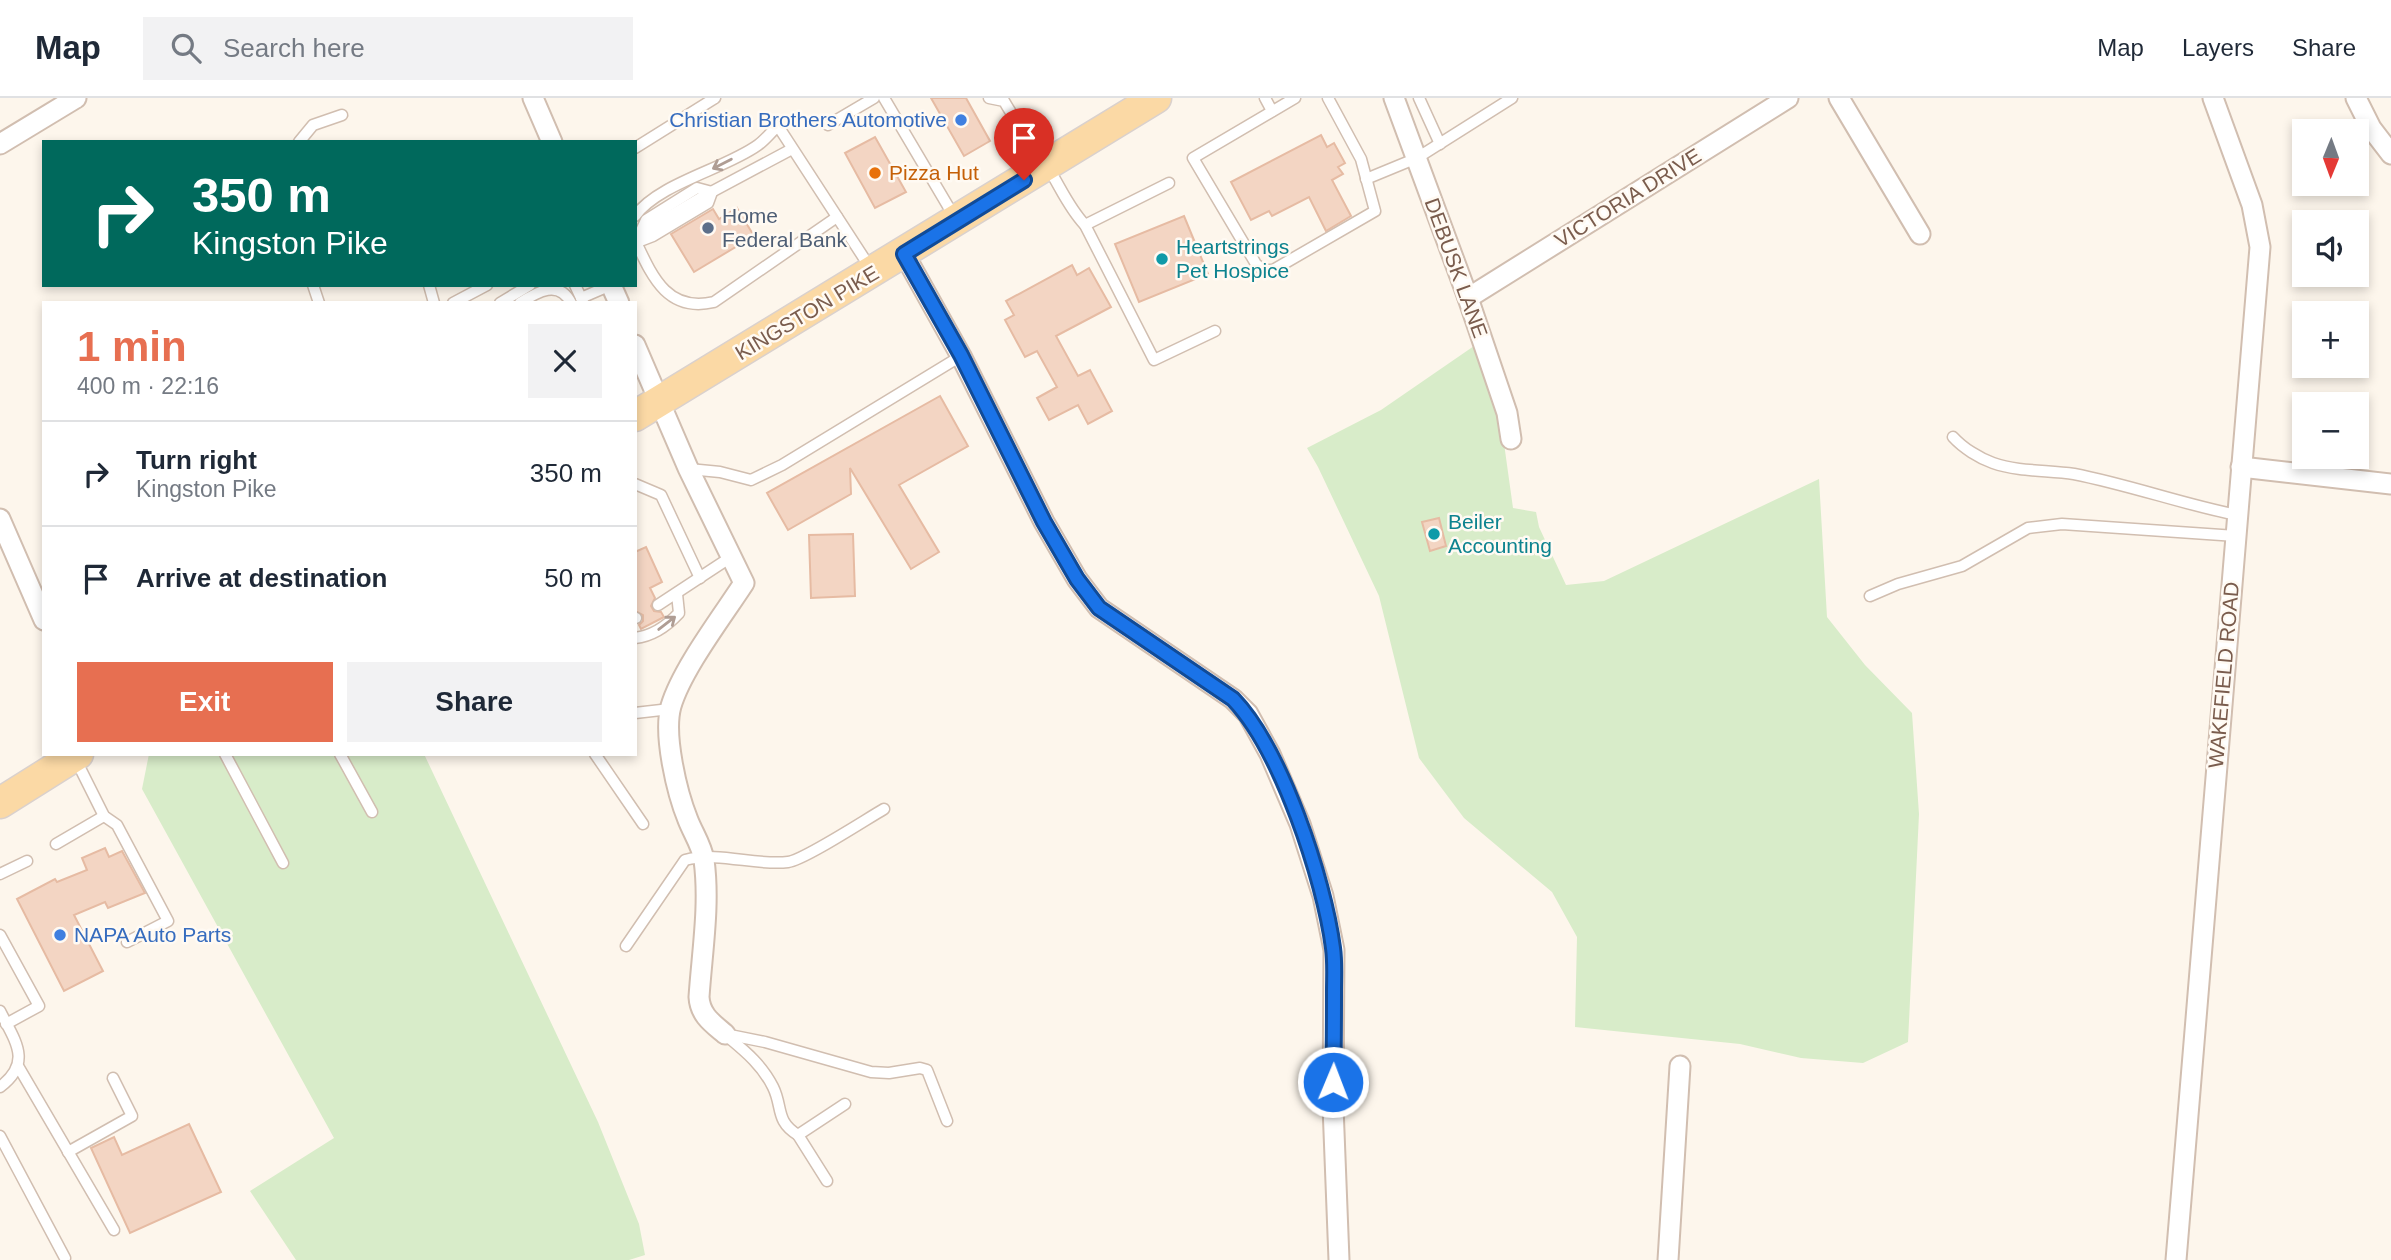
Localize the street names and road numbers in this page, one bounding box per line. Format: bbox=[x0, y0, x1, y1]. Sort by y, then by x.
street label: VICTORIA DRIVE bbox=[1551, 143, 1705, 252]
street label: DEBUSK LANE bbox=[1421, 195, 1492, 341]
street label: KINGSTON PIKE bbox=[731, 261, 883, 364]
street label: WAKEFIELD ROAD bbox=[2204, 581, 2243, 769]

